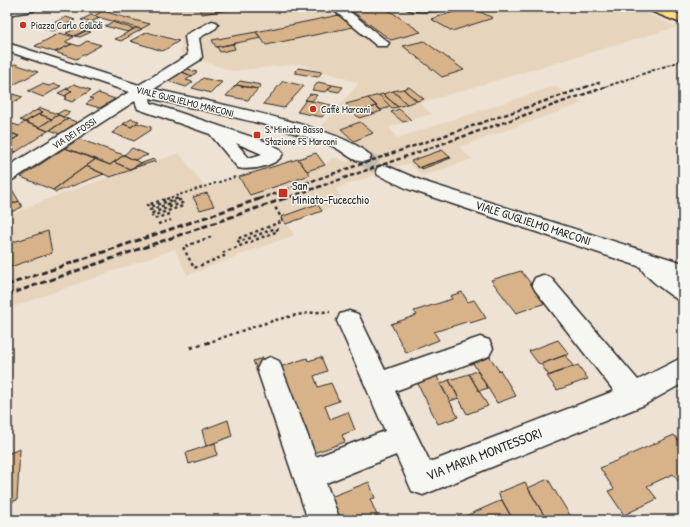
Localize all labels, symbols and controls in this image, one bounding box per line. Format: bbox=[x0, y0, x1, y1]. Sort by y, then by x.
place label: Piazza Carlo Collodi bbox=[31, 19, 103, 32]
marker: Piazza Carlo Collodi bbox=[18, 20, 28, 30]
street label: VIALE GUGLIELMO MARCONI bbox=[135, 83, 235, 120]
place label: Caffè Marconi bbox=[321, 103, 370, 116]
marker: Caffè Marconi bbox=[308, 104, 318, 114]
street label: VIA DEI FOSSI bbox=[50, 115, 99, 152]
place label: S. Miniato Basso Stazione FS Marconi bbox=[265, 123, 337, 148]
marker: S. Miniato Basso Stazione FS Marconi bbox=[252, 130, 262, 140]
place label: San Miniato-Fucecchio bbox=[292, 177, 369, 208]
marker: San Miniato-Fucecchio bbox=[277, 187, 289, 199]
street label: VIALE GUGLIELMO MARCONI bbox=[473, 196, 593, 249]
street label: VIA MARIA MONTESSORI bbox=[423, 423, 544, 484]

